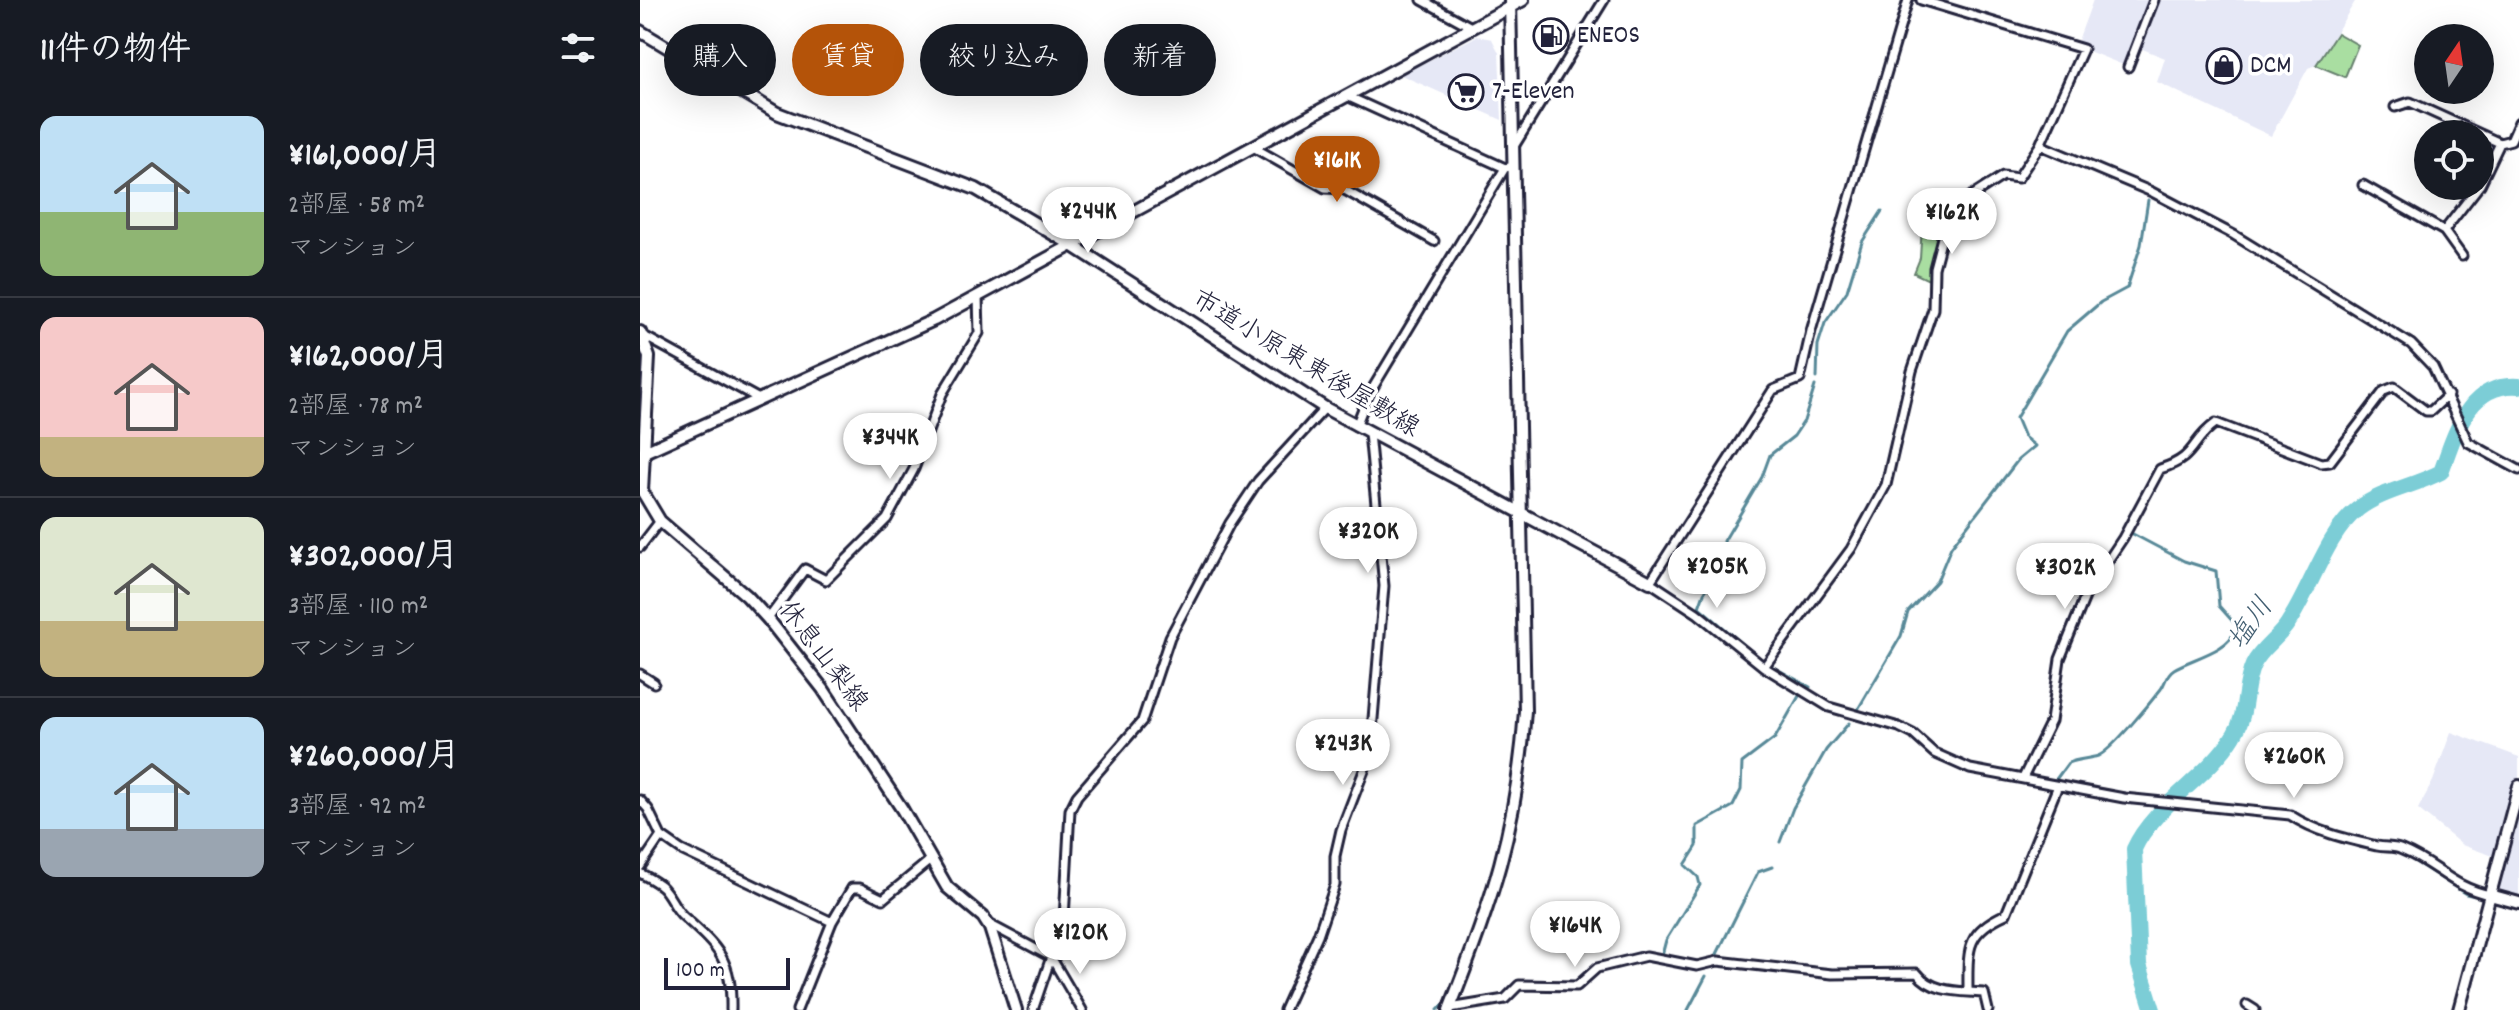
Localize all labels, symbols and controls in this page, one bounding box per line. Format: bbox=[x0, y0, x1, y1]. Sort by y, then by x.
fuel station icon: ENEOS bbox=[1532, 17, 1570, 55]
place label: ENEOS bbox=[1577, 18, 1640, 55]
chip: 購入 bbox=[664, 24, 776, 96]
chip: 賃貸 bbox=[792, 24, 904, 96]
chip: 絞り込み bbox=[920, 24, 1088, 96]
chip: 新着 bbox=[1104, 24, 1216, 96]
north arrow bbox=[2414, 24, 2494, 104]
map controls bbox=[2414, 24, 2494, 200]
icon: filters bbox=[556, 26, 600, 70]
text: 11件の物件 bbox=[40, 28, 191, 77]
shop icon: DCM bbox=[2205, 47, 2243, 85]
place label: DCM bbox=[2250, 48, 2292, 85]
supermarket icon: 7-Eleven bbox=[1447, 73, 1485, 111]
place label: 7-Eleven bbox=[1492, 74, 1575, 111]
button: locate bbox=[2414, 120, 2494, 200]
text: ¥161,000/月 bbox=[288, 133, 442, 182]
pin: ¥161K bbox=[1281, 136, 1393, 204]
text: ¥161K bbox=[1313, 143, 1361, 180]
icon: home bbox=[104, 148, 200, 244]
pin: ¥244K bbox=[1032, 187, 1144, 255]
text: 2部屋 · 58 m² bbox=[288, 188, 425, 225]
pin: ¥162K bbox=[1896, 188, 2008, 256]
text: ¥244K bbox=[1059, 194, 1117, 231]
text: ¥162K bbox=[1925, 195, 1979, 232]
text: マンション bbox=[288, 231, 417, 268]
street label: 市道小原東東後屋敷線 bbox=[1184, 282, 1426, 448]
text: ¥162,000/月 bbox=[288, 334, 449, 383]
icon: home bbox=[104, 349, 200, 445]
text: 2部屋 · 78 m² bbox=[288, 389, 423, 426]
pin: ¥344K bbox=[834, 413, 946, 481]
text: ¥344K bbox=[861, 420, 919, 457]
text: マンション bbox=[288, 432, 417, 469]
pin: ¥320K bbox=[1312, 507, 1424, 575]
text: ¥320K bbox=[1337, 514, 1399, 551]
text: ¥302,000/月 bbox=[288, 534, 459, 583]
pin: ¥205K bbox=[1661, 542, 1773, 610]
pin: ¥302K bbox=[2009, 543, 2121, 611]
icon: home bbox=[104, 549, 200, 645]
text: ¥205K bbox=[1686, 549, 1748, 586]
text: ¥302K bbox=[2034, 550, 2096, 587]
text: 3部屋 · 110 m² bbox=[288, 589, 428, 626]
water label: 塩川 bbox=[2221, 591, 2285, 659]
street label: 休息山梨線 bbox=[768, 594, 876, 720]
text: マンション bbox=[288, 632, 417, 669]
pin: ¥243K bbox=[1287, 719, 1399, 787]
text: ¥243K bbox=[1314, 726, 1372, 763]
pin: ¥260K bbox=[2238, 732, 2350, 800]
text: ¥260,000/月 bbox=[288, 734, 460, 783]
text: ¥260K bbox=[2263, 739, 2325, 776]
icon: home bbox=[104, 749, 200, 845]
text: 3部屋 · 92 m² bbox=[288, 789, 426, 826]
text: マンション bbox=[288, 832, 417, 869]
pin: ¥164K bbox=[1519, 901, 1631, 969]
pin: ¥120K bbox=[1024, 908, 1136, 976]
text: ¥164K bbox=[1548, 908, 1602, 945]
text: ¥120K bbox=[1052, 915, 1108, 952]
scale bar bbox=[664, 954, 790, 990]
text: 100 m bbox=[676, 956, 725, 987]

